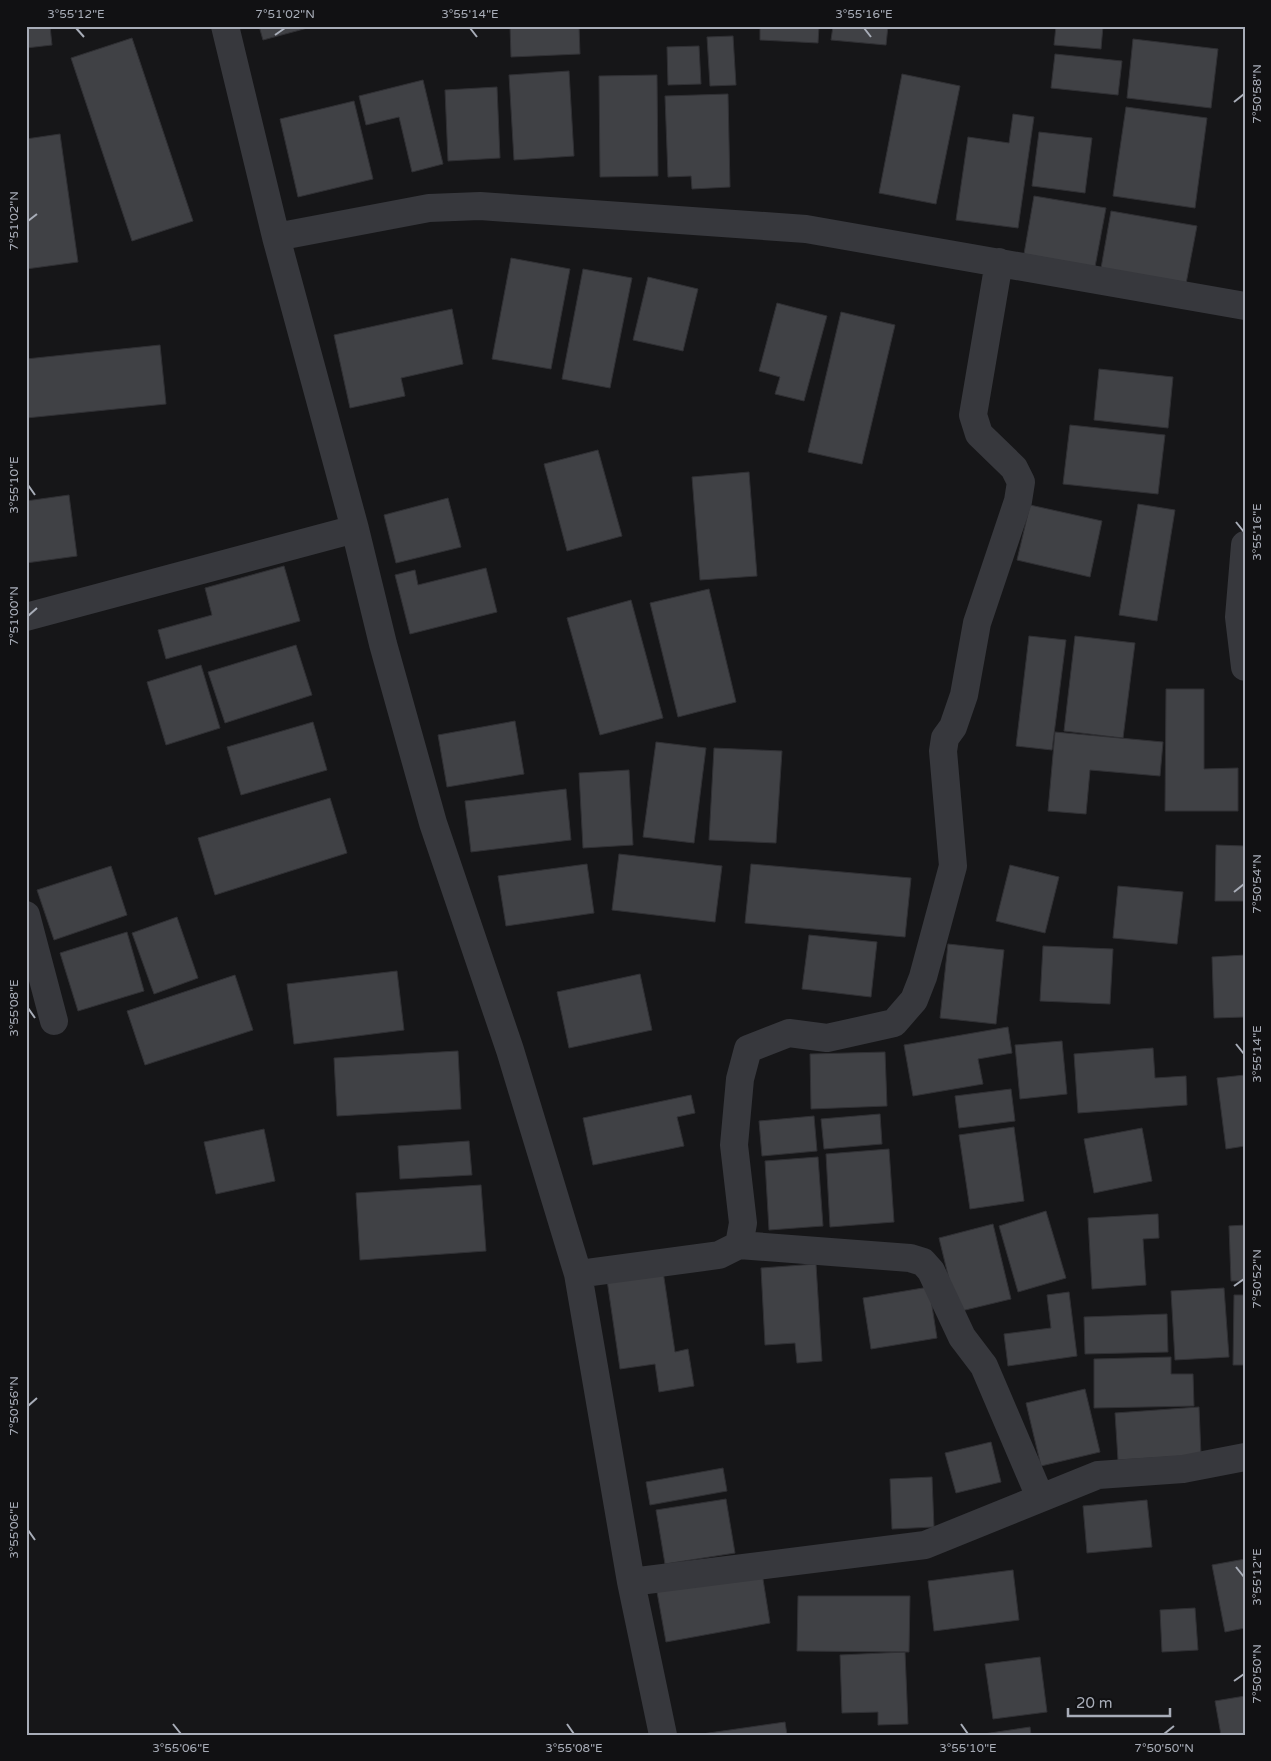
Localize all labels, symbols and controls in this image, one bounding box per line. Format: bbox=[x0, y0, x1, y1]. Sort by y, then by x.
text: 3°55'12"E bbox=[47, 7, 105, 21]
text: 7°51'02"N bbox=[255, 7, 315, 21]
text: 3°55'14"E bbox=[441, 7, 499, 21]
text: 3°55'16"E bbox=[835, 7, 893, 21]
text: 7°50'58"N bbox=[1250, 64, 1264, 124]
text: 7°51'02"N bbox=[7, 191, 21, 251]
text: 3°55'10"E bbox=[7, 456, 21, 514]
text: 3°55'16"E bbox=[1250, 503, 1264, 561]
text: 7°51'00"N bbox=[7, 586, 21, 646]
text: 7°50'54"N bbox=[1250, 854, 1264, 914]
text: 3°55'08"E bbox=[7, 979, 21, 1037]
text: 3°55'14"E bbox=[1250, 1025, 1264, 1083]
text: 7°50'52"N bbox=[1250, 1249, 1264, 1309]
text: 7°50'56"N bbox=[7, 1376, 21, 1436]
text: 3°55'06"E bbox=[7, 1501, 21, 1559]
text: 3°55'12"E bbox=[1250, 1548, 1264, 1606]
text: 7°50'50"N bbox=[1250, 1644, 1264, 1704]
scale bar bbox=[1068, 1686, 1171, 1718]
text: 20 m bbox=[1076, 1694, 1113, 1712]
text: 3°55'06"E bbox=[152, 1741, 210, 1755]
text: 3°55'08"E bbox=[545, 1741, 603, 1755]
text: 3°55'10"E bbox=[939, 1741, 997, 1755]
text: 7°50'50"N bbox=[1134, 1741, 1194, 1755]

